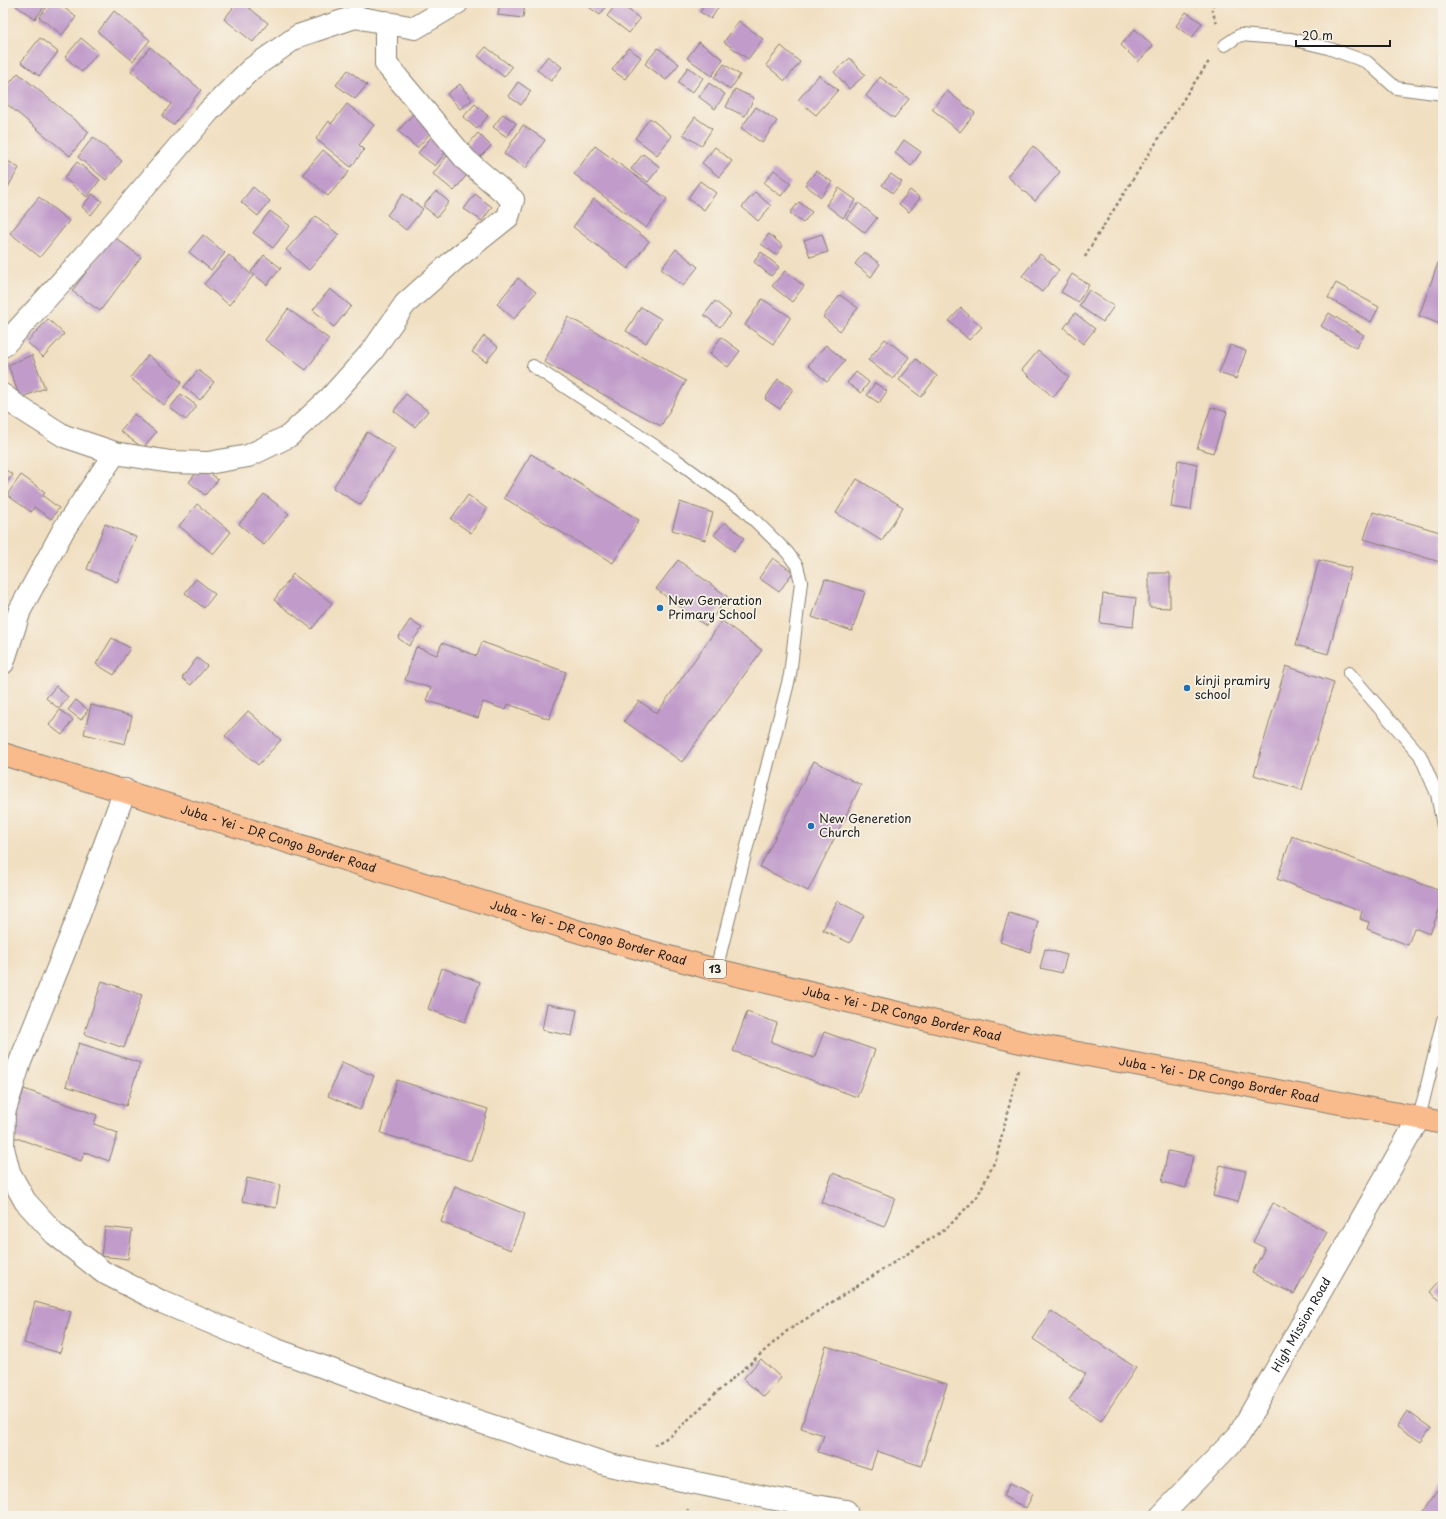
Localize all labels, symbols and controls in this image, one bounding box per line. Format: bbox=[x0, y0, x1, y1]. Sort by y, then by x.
scale bar bbox=[1296, 22, 1390, 48]
text: 20 m bbox=[1302, 26, 1333, 44]
place label: New Generation Primary School bbox=[668, 591, 762, 623]
marker: New Generation Primary School bbox=[655, 603, 665, 613]
place label: kinji pramiry school bbox=[1195, 671, 1271, 703]
marker: kinji pramiry school bbox=[1182, 683, 1192, 693]
street label: Juba - Yei - DR Congo Border Road bbox=[178, 799, 378, 877]
place label: New Generetion Church bbox=[819, 809, 912, 841]
marker: New Generetion Church bbox=[806, 821, 816, 831]
street label: Juba - Yei - DR Congo Border Road bbox=[488, 895, 689, 969]
road number: 13 bbox=[704, 960, 726, 978]
street label: Juba - Yei - DR Congo Border Road bbox=[801, 981, 1003, 1045]
street label: Juba - Yei - DR Congo Border Road bbox=[1117, 1051, 1321, 1107]
street label: High Mission Road bbox=[1267, 1274, 1335, 1375]

